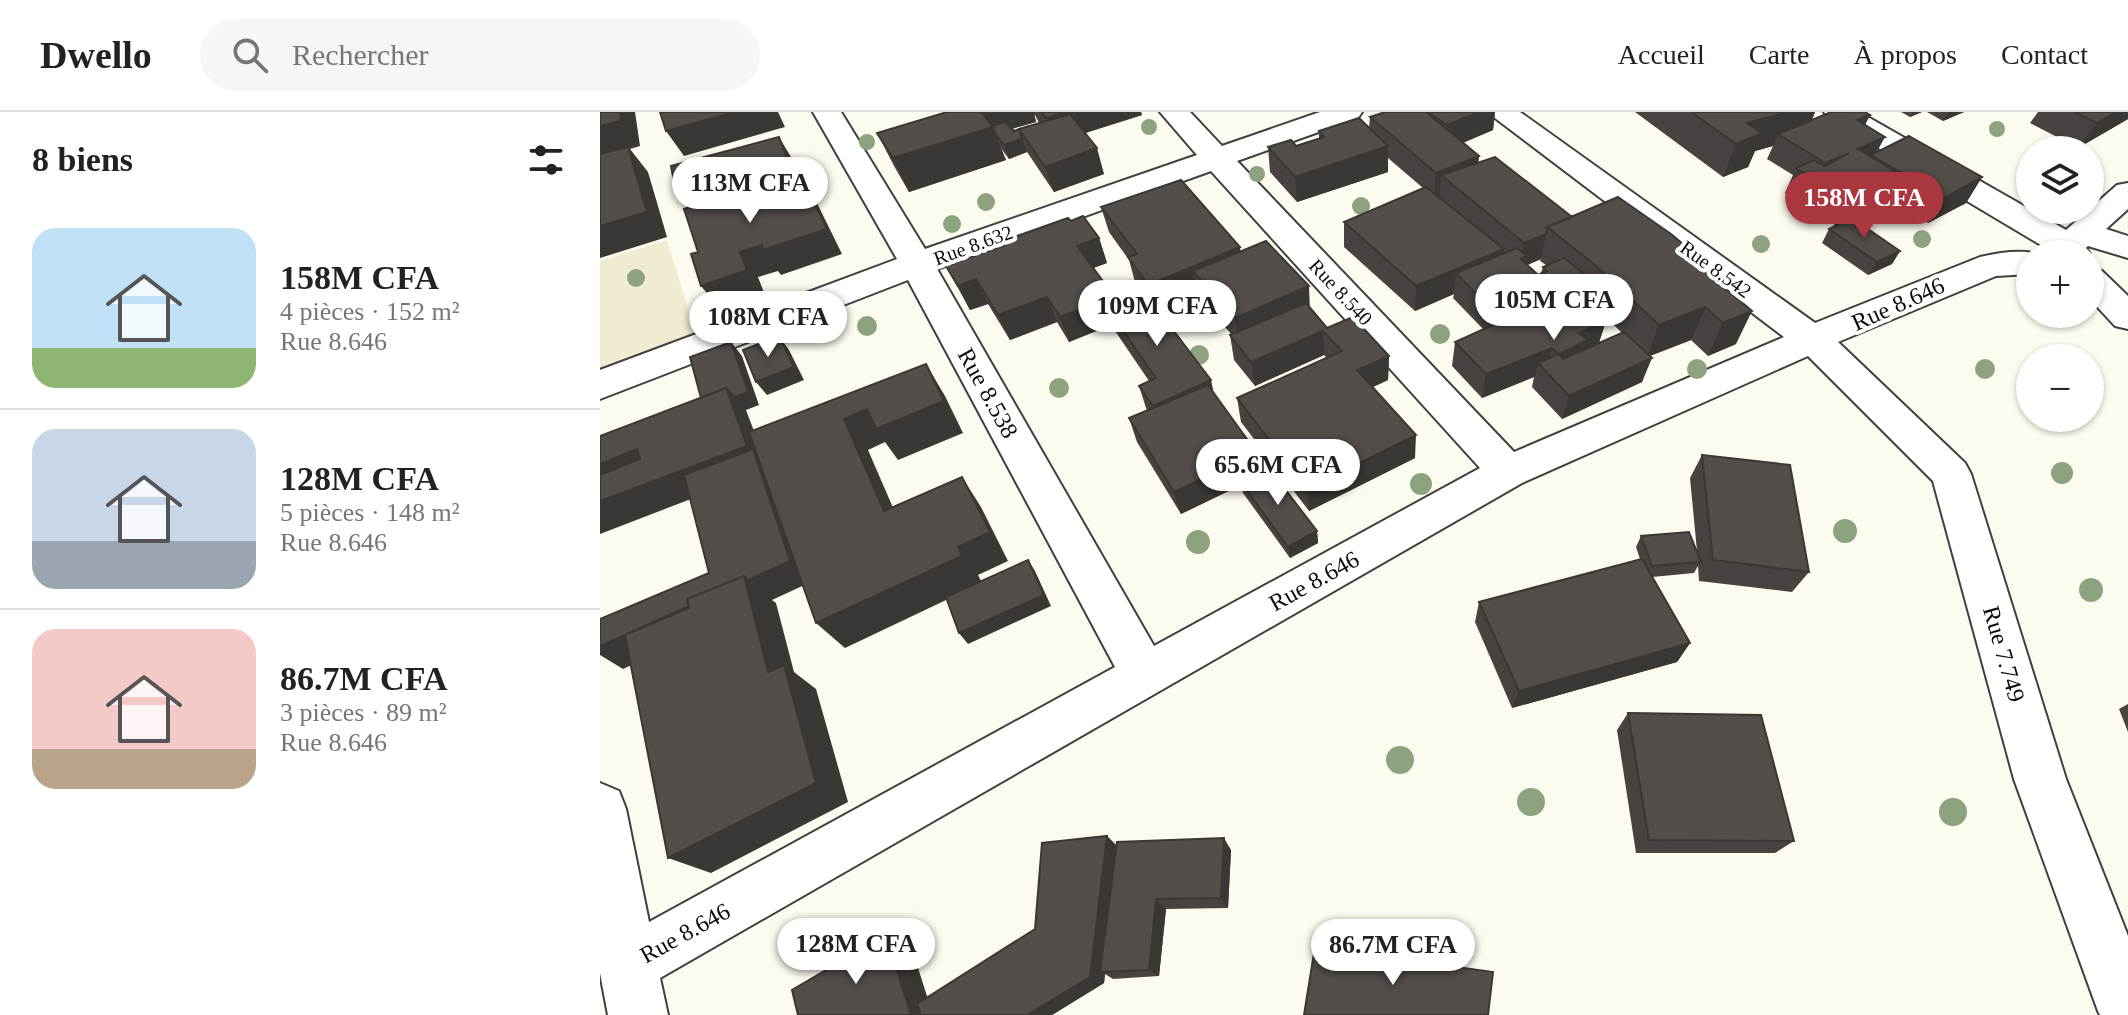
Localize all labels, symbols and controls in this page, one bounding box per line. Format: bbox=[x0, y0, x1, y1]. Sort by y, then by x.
search box bbox=[200, 19, 760, 91]
icon: search bbox=[228, 33, 272, 77]
text: Dwello bbox=[40, 34, 152, 76]
text: Rechercher bbox=[292, 38, 428, 71]
text: Accueil bbox=[1618, 39, 1705, 70]
text: Carte bbox=[1749, 39, 1809, 70]
text: À propos bbox=[1853, 39, 1957, 70]
text: Contact bbox=[2001, 39, 2088, 70]
map controls bbox=[2016, 136, 2104, 432]
button: layers bbox=[2016, 136, 2104, 224]
icon: filters bbox=[524, 138, 568, 182]
text: 8 biens bbox=[32, 141, 133, 178]
pin: 113M CFA bbox=[667, 157, 833, 225]
text: 113M CFA bbox=[690, 168, 810, 197]
pin: 158M CFA bbox=[1781, 172, 1947, 240]
text: 158M CFA bbox=[1803, 183, 1925, 212]
street label: Rue 8.632 bbox=[931, 221, 1015, 269]
street label: Rue 8.542 bbox=[1676, 236, 1756, 302]
button: + bbox=[2016, 240, 2104, 328]
street label: Rue 8.540 bbox=[1305, 254, 1377, 330]
text: 158M CFA bbox=[280, 259, 439, 296]
icon: home bbox=[96, 260, 192, 356]
street label: Rue 8.646 bbox=[1848, 272, 1948, 336]
pin: 105M CFA bbox=[1471, 274, 1637, 342]
pin: 109M CFA bbox=[1074, 280, 1240, 348]
text: 105M CFA bbox=[1493, 285, 1615, 314]
pin: 108M CFA bbox=[685, 291, 851, 359]
text: 109M CFA bbox=[1096, 291, 1218, 320]
text: 4 pièces · 152 m² bbox=[280, 297, 460, 326]
text: 108M CFA bbox=[707, 302, 829, 331]
text: Rue 8.646 bbox=[280, 327, 387, 356]
street label: Rue 8.538 bbox=[953, 344, 1023, 442]
button: − bbox=[2016, 344, 2104, 432]
pin: 65.6M CFA bbox=[1186, 439, 1370, 507]
text: 65.6M CFA bbox=[1214, 450, 1342, 479]
text: 128M CFA bbox=[280, 460, 439, 497]
icon: home bbox=[96, 461, 192, 557]
text: 5 pièces · 148 m² bbox=[280, 498, 460, 527]
text: Rue 8.646 bbox=[280, 528, 387, 557]
street label: Rue 8.646 bbox=[1265, 546, 1363, 616]
street label: Rue 7.749 bbox=[1978, 603, 2030, 705]
text: 86.7M CFA bbox=[280, 660, 447, 697]
icon: home bbox=[96, 661, 192, 757]
text: 3 pièces · 89 m² bbox=[280, 698, 447, 727]
text: Rue 8.646 bbox=[280, 728, 387, 757]
street label: Rue 8.646 bbox=[636, 898, 734, 968]
pin: 128M CFA bbox=[773, 918, 939, 986]
pin: 86.7M CFA bbox=[1301, 919, 1485, 987]
text: 128M CFA bbox=[795, 929, 917, 958]
text: 86.7M CFA bbox=[1329, 930, 1457, 959]

